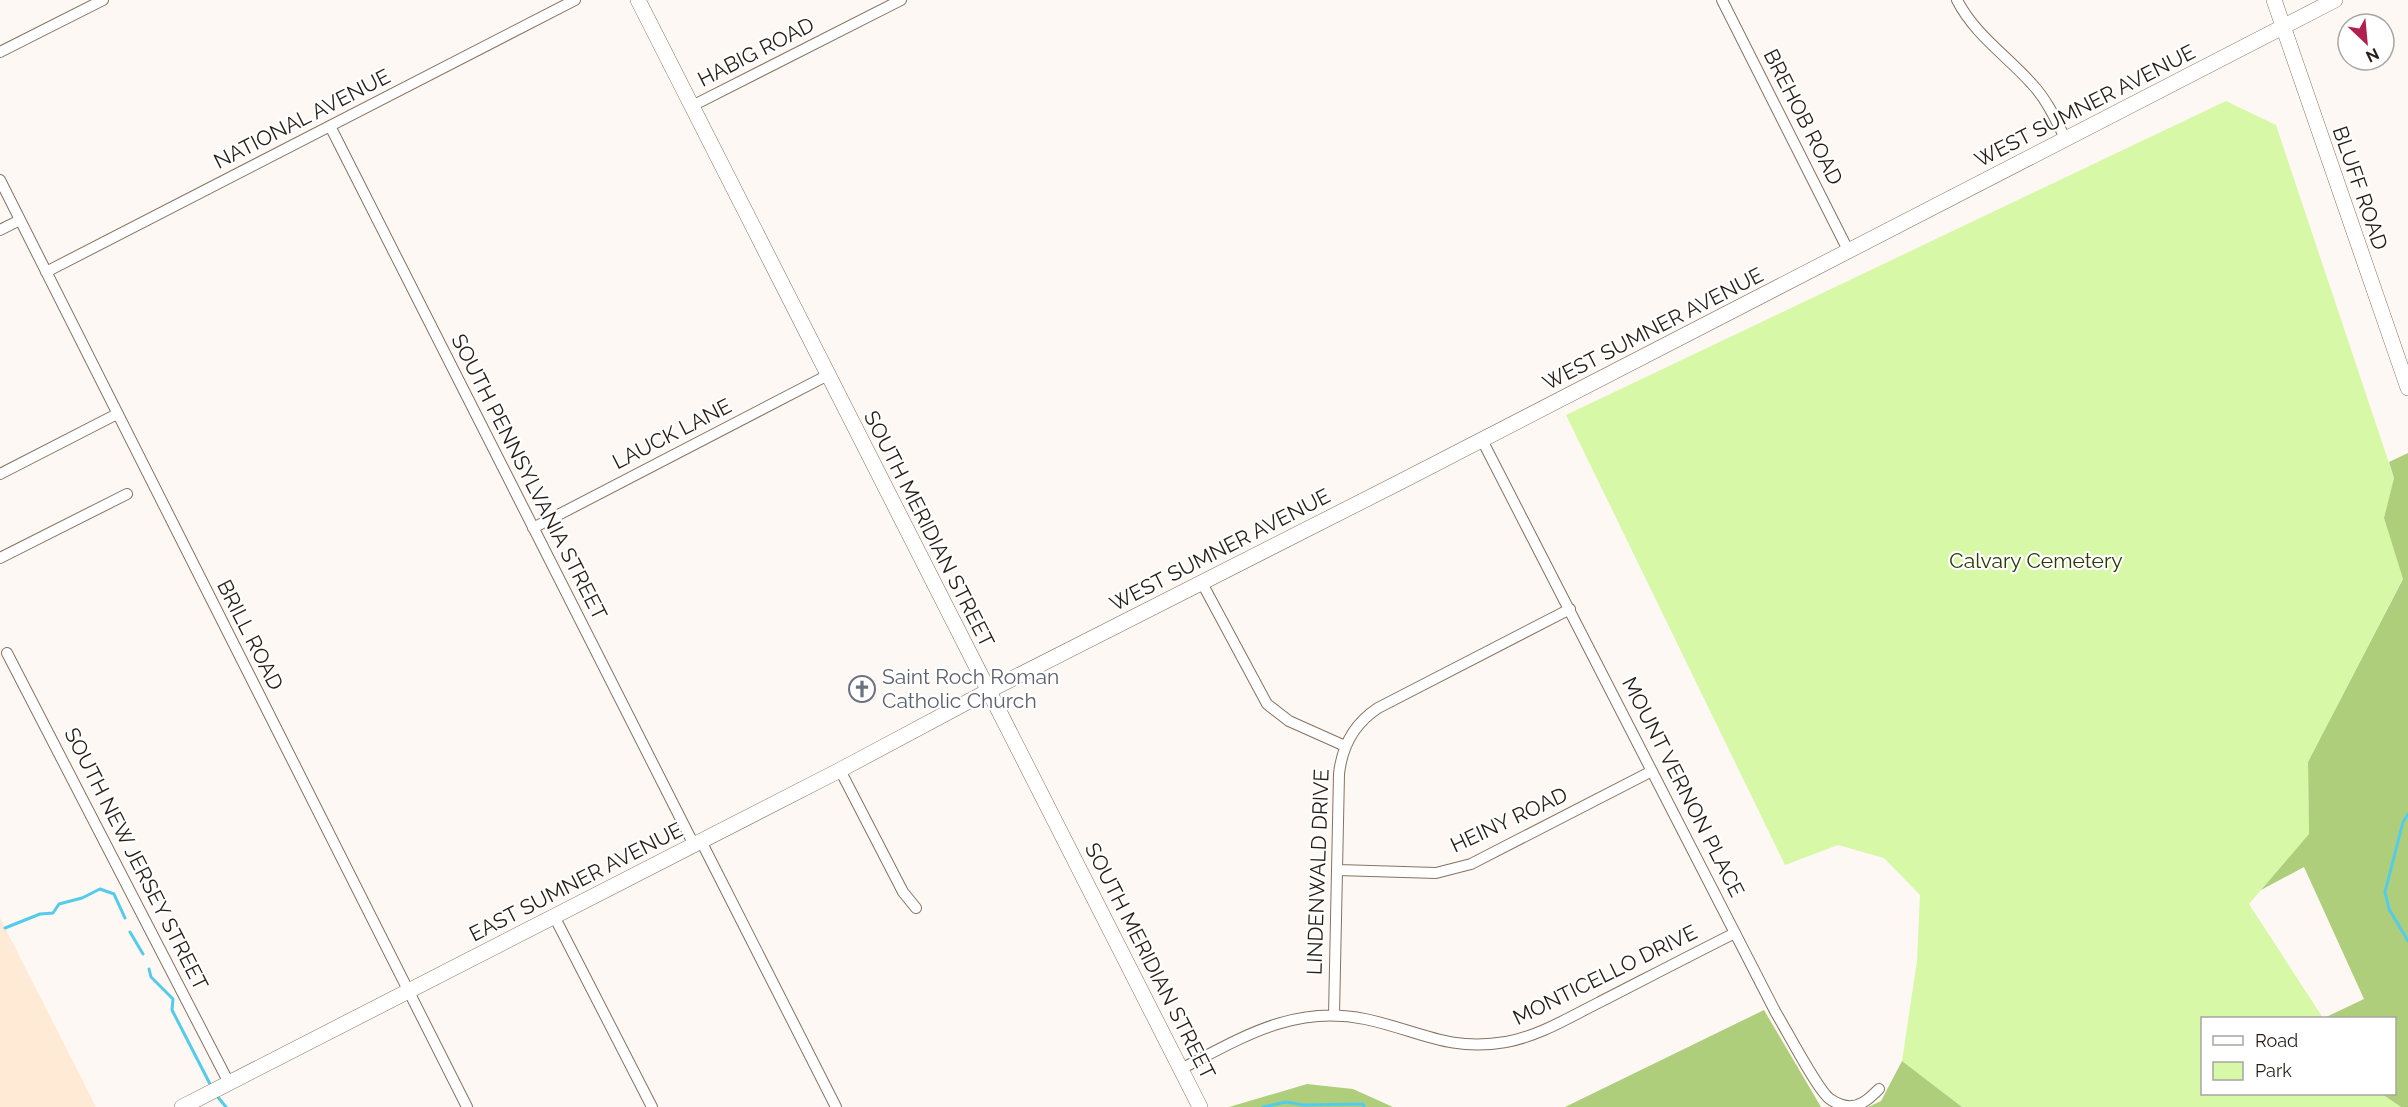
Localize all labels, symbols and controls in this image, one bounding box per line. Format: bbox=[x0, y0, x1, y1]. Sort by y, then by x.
street label: HABIG ROAD bbox=[693, 11, 818, 92]
north arrow bbox=[2336, 12, 2396, 72]
street label: WEST SUMNER AVENUE bbox=[1970, 39, 2199, 172]
text: N bbox=[2363, 44, 2382, 66]
street label: BREHOB ROAD bbox=[1758, 45, 1848, 189]
street label: NATIONAL AVENUE bbox=[209, 63, 394, 174]
street label: BLUFF ROAD bbox=[2328, 123, 2393, 253]
street label: WEST SUMNER AVENUE bbox=[1538, 262, 1767, 395]
street label: SOUTH PENNSYLVANIA STREET bbox=[446, 330, 613, 624]
street label: LAUCK LANE bbox=[608, 393, 735, 474]
street label: SOUTH MERIDIAN STREET bbox=[859, 406, 1000, 651]
street label: WEST SUMNER AVENUE bbox=[1105, 483, 1334, 616]
park label: Calvary Cemetery bbox=[1949, 548, 2123, 573]
street label: BRILL ROAD bbox=[212, 576, 289, 694]
place label: Saint Roch Roman Catholic Church bbox=[882, 664, 1059, 713]
street label: MOUNT VERNON PLACE bbox=[1617, 673, 1750, 901]
church icon: Saint Roch Roman Catholic Church bbox=[847, 674, 877, 704]
street label: SOUTH NEW JERSEY STREET bbox=[59, 723, 214, 994]
street label: LINDENWALD DRIVE bbox=[1301, 769, 1334, 975]
street label: HEINY ROAD bbox=[1446, 782, 1571, 858]
street label: EAST SUMNER AVENUE bbox=[465, 817, 687, 946]
street label: SOUTH MERIDIAN STREET bbox=[1080, 838, 1221, 1083]
street label: MONTICELLO DRIVE bbox=[1509, 919, 1701, 1030]
legend bbox=[2201, 1017, 2396, 1095]
text: Road bbox=[2255, 1030, 2298, 1051]
text: Park bbox=[2255, 1060, 2292, 1081]

